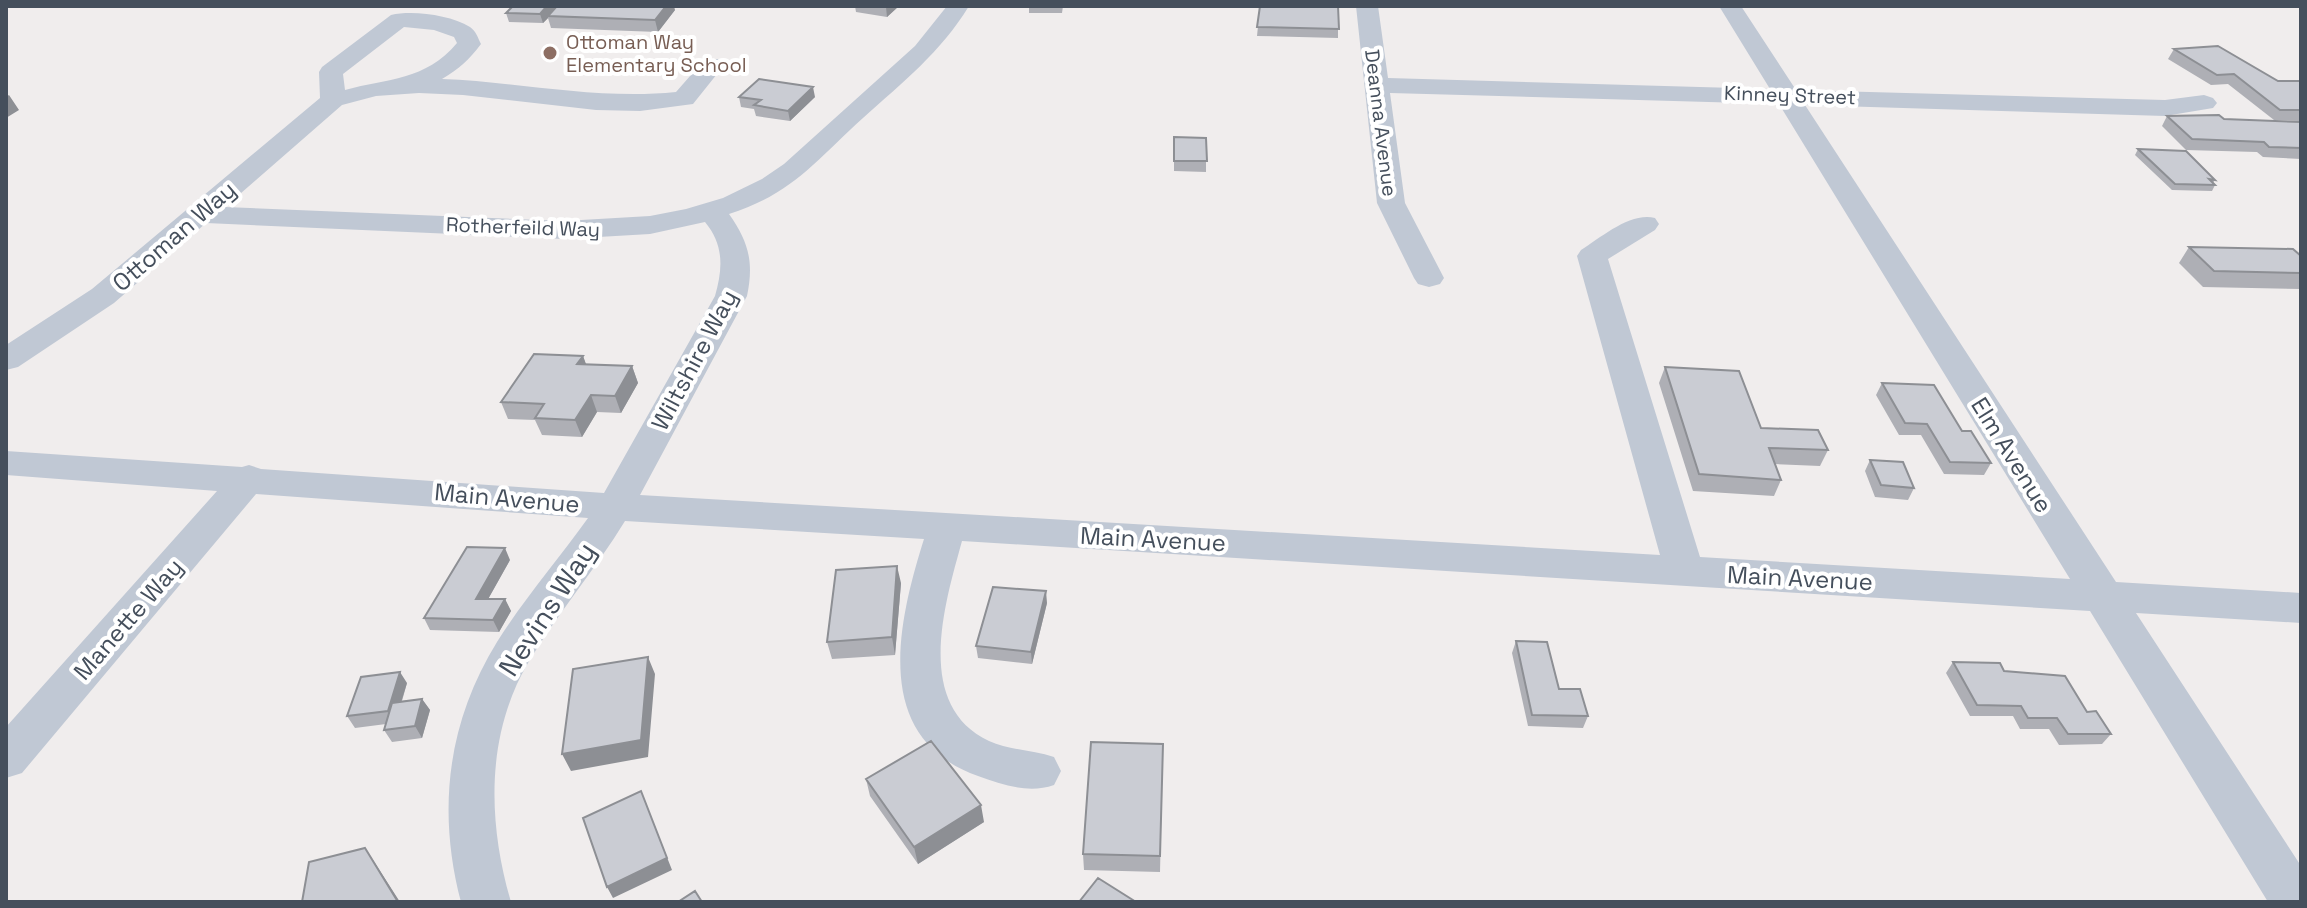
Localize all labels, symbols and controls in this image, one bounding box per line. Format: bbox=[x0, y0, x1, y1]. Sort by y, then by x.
place label: Ottoman Way Elementary School bbox=[566, 29, 747, 78]
marker: Ottoman Way Elementary School bbox=[541, 44, 559, 62]
street label: Deanna Avenue bbox=[1359, 48, 1403, 198]
street label: Kinney Street bbox=[1724, 80, 1856, 110]
street label: Ottoman Way bbox=[106, 174, 242, 298]
street label: Rotherfeild Way bbox=[446, 211, 600, 243]
street label: Wiltshire Way bbox=[644, 284, 744, 436]
street label: Elm Avenue bbox=[1964, 391, 2060, 519]
street label: Main Avenue bbox=[433, 476, 581, 520]
street label: Main Avenue bbox=[1079, 520, 1227, 558]
street label: Nevins Way bbox=[490, 535, 604, 683]
street label: Manette Way bbox=[67, 552, 189, 686]
street label: Main Avenue bbox=[1726, 559, 1874, 597]

